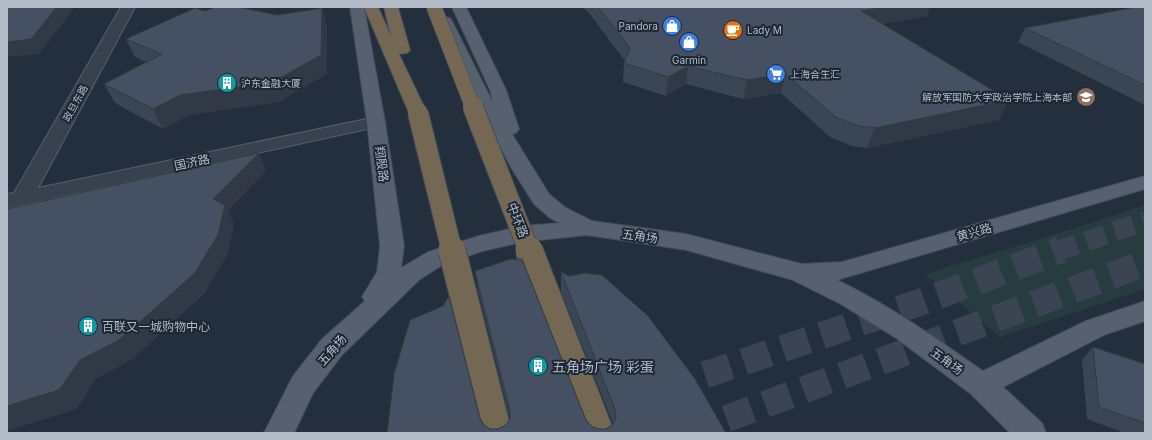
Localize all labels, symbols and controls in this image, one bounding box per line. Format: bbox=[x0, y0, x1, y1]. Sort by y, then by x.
shop icon: Pandora bbox=[661, 15, 683, 37]
cafe icon: Lady M bbox=[722, 19, 744, 41]
place label: Pandora bbox=[619, 20, 658, 32]
place label: Lady M bbox=[747, 24, 782, 36]
shop icon: Garmin bbox=[678, 31, 700, 53]
place label: Garmin bbox=[672, 54, 706, 66]
supermarket icon: 上海合生汇 bbox=[765, 63, 787, 85]
place label: 上海合生汇 bbox=[790, 68, 840, 80]
building icon: 沪东金融大厦 bbox=[216, 72, 238, 94]
place label: 沪东金融大厦 bbox=[241, 77, 301, 89]
street label: 政旦东路 bbox=[60, 83, 90, 123]
school or university icon: 解放军国防大学政治学院上海本部 bbox=[1075, 86, 1097, 108]
place label: 解放军国防大学政治学院上海本部 bbox=[922, 91, 1072, 103]
street label: 翔殷路 bbox=[372, 145, 392, 183]
street label: 国济路 bbox=[173, 151, 211, 173]
street label: 中环路 bbox=[505, 201, 531, 239]
street label: 黄兴路 bbox=[955, 220, 993, 244]
street label: 五角场 bbox=[621, 226, 659, 246]
building icon: 百联又一城购物中心 bbox=[77, 315, 99, 337]
place label: 百联又一城购物中心 bbox=[102, 319, 210, 334]
street label: 五角场 bbox=[315, 331, 349, 369]
street label: 五角场 bbox=[928, 345, 966, 377]
building icon: 五角场广场 彩蛋 bbox=[527, 355, 549, 377]
place label: 五角场广场 彩蛋 bbox=[552, 358, 654, 375]

